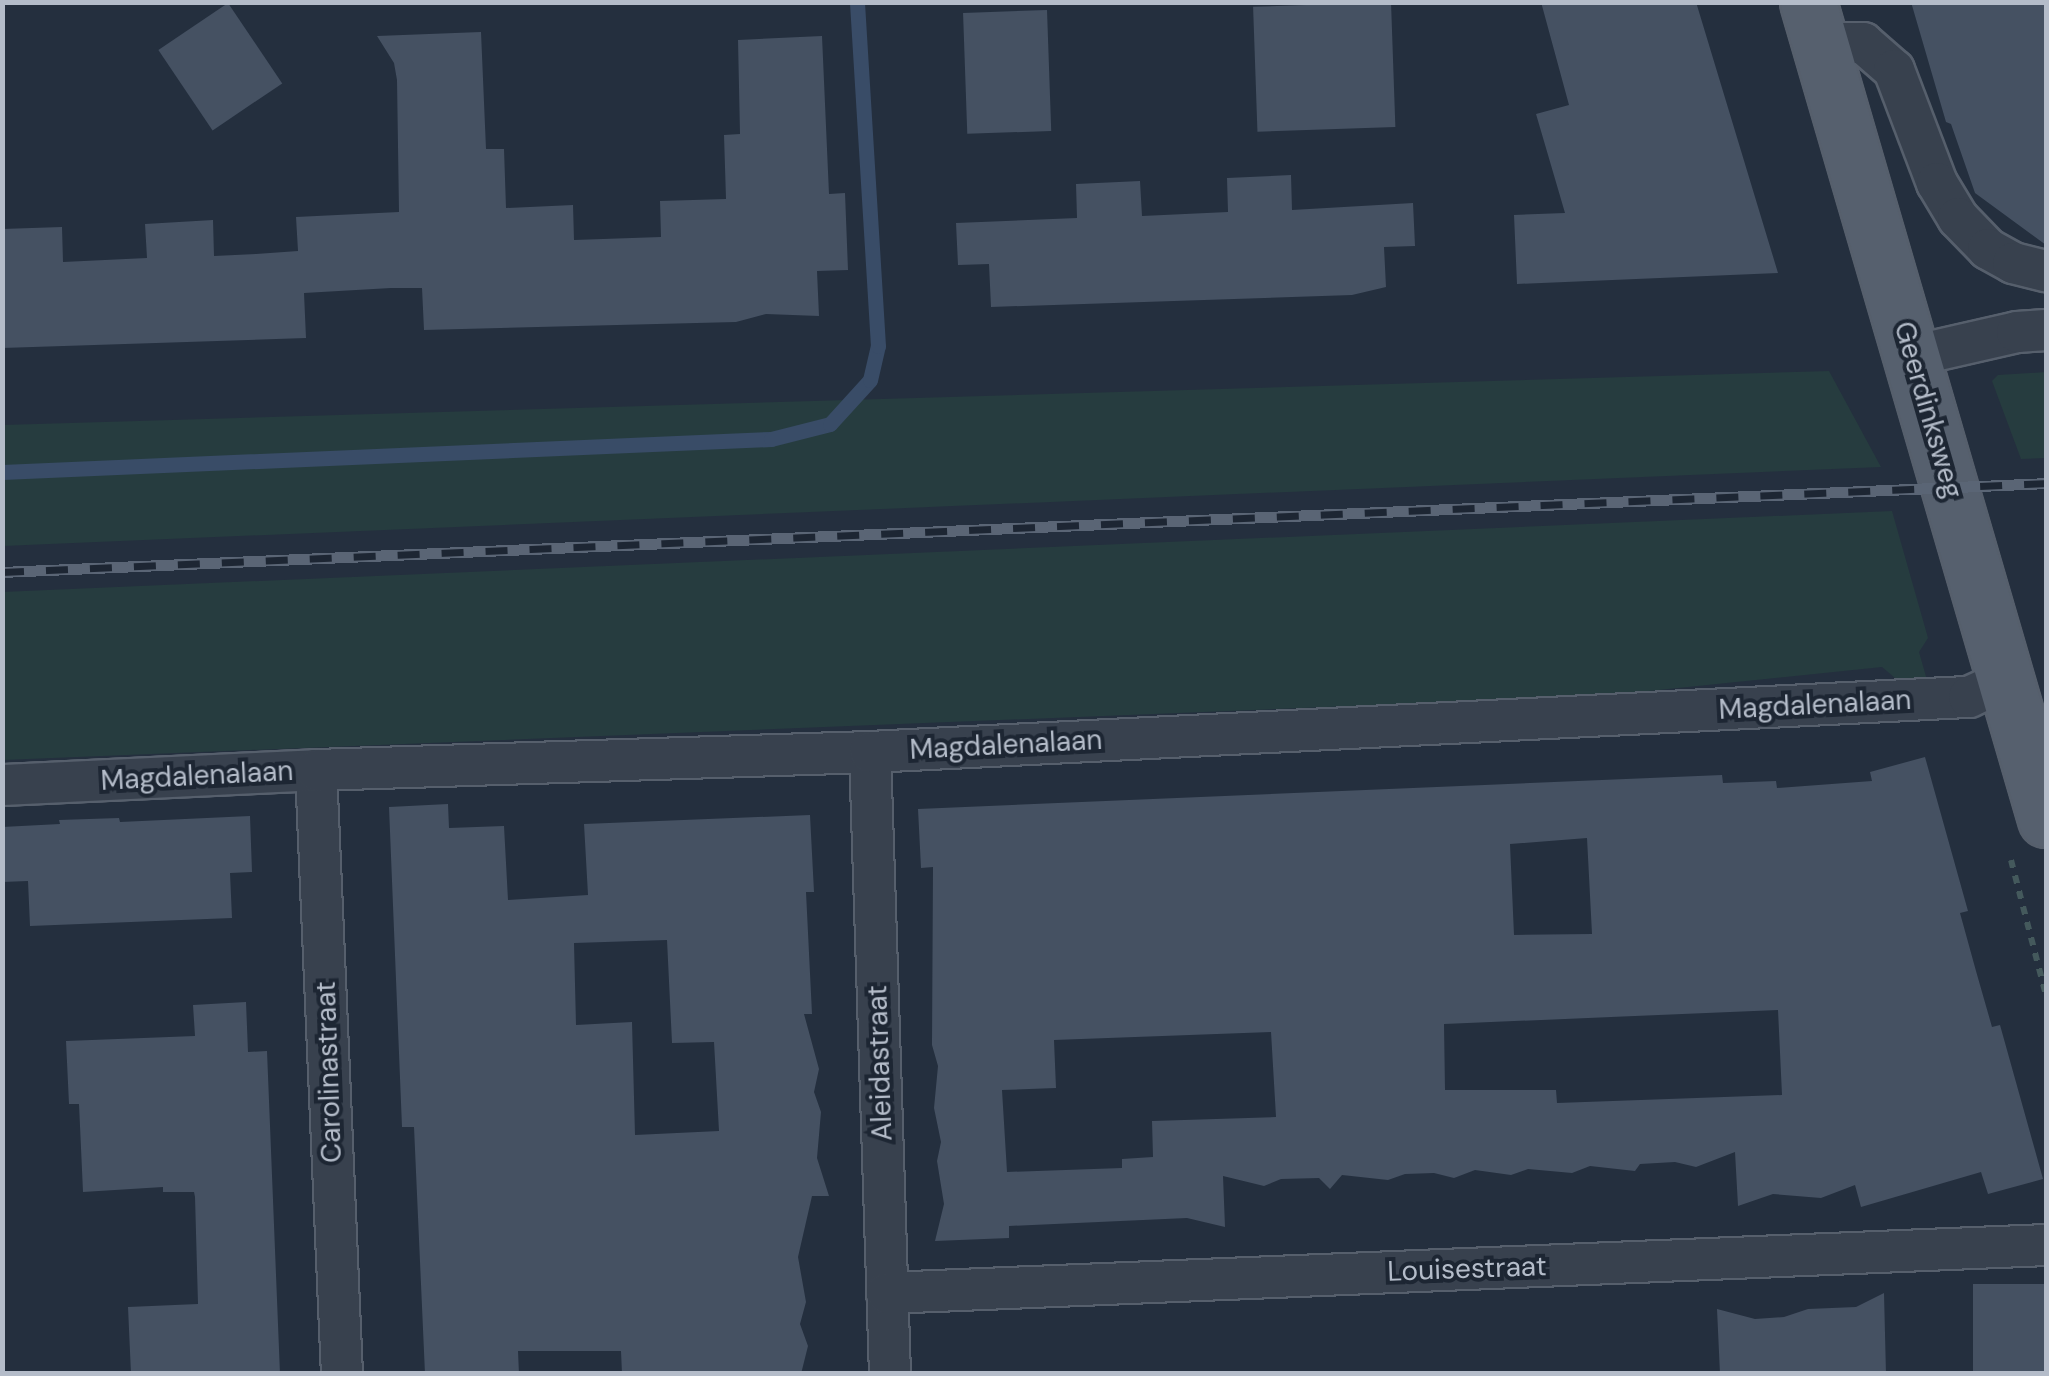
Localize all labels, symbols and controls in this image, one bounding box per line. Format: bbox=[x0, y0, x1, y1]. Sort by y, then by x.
street label: Geerdinksweg bbox=[1887, 318, 1969, 502]
street label: Magdalenalaan bbox=[1718, 683, 1912, 727]
street label: Magdalenalaan bbox=[909, 723, 1103, 767]
street label: Magdalenalaan bbox=[100, 754, 294, 798]
street label: Carolinastraat bbox=[309, 981, 349, 1163]
street label: Aleidastraat bbox=[860, 984, 900, 1142]
street label: Louisestraat bbox=[1387, 1249, 1547, 1289]

